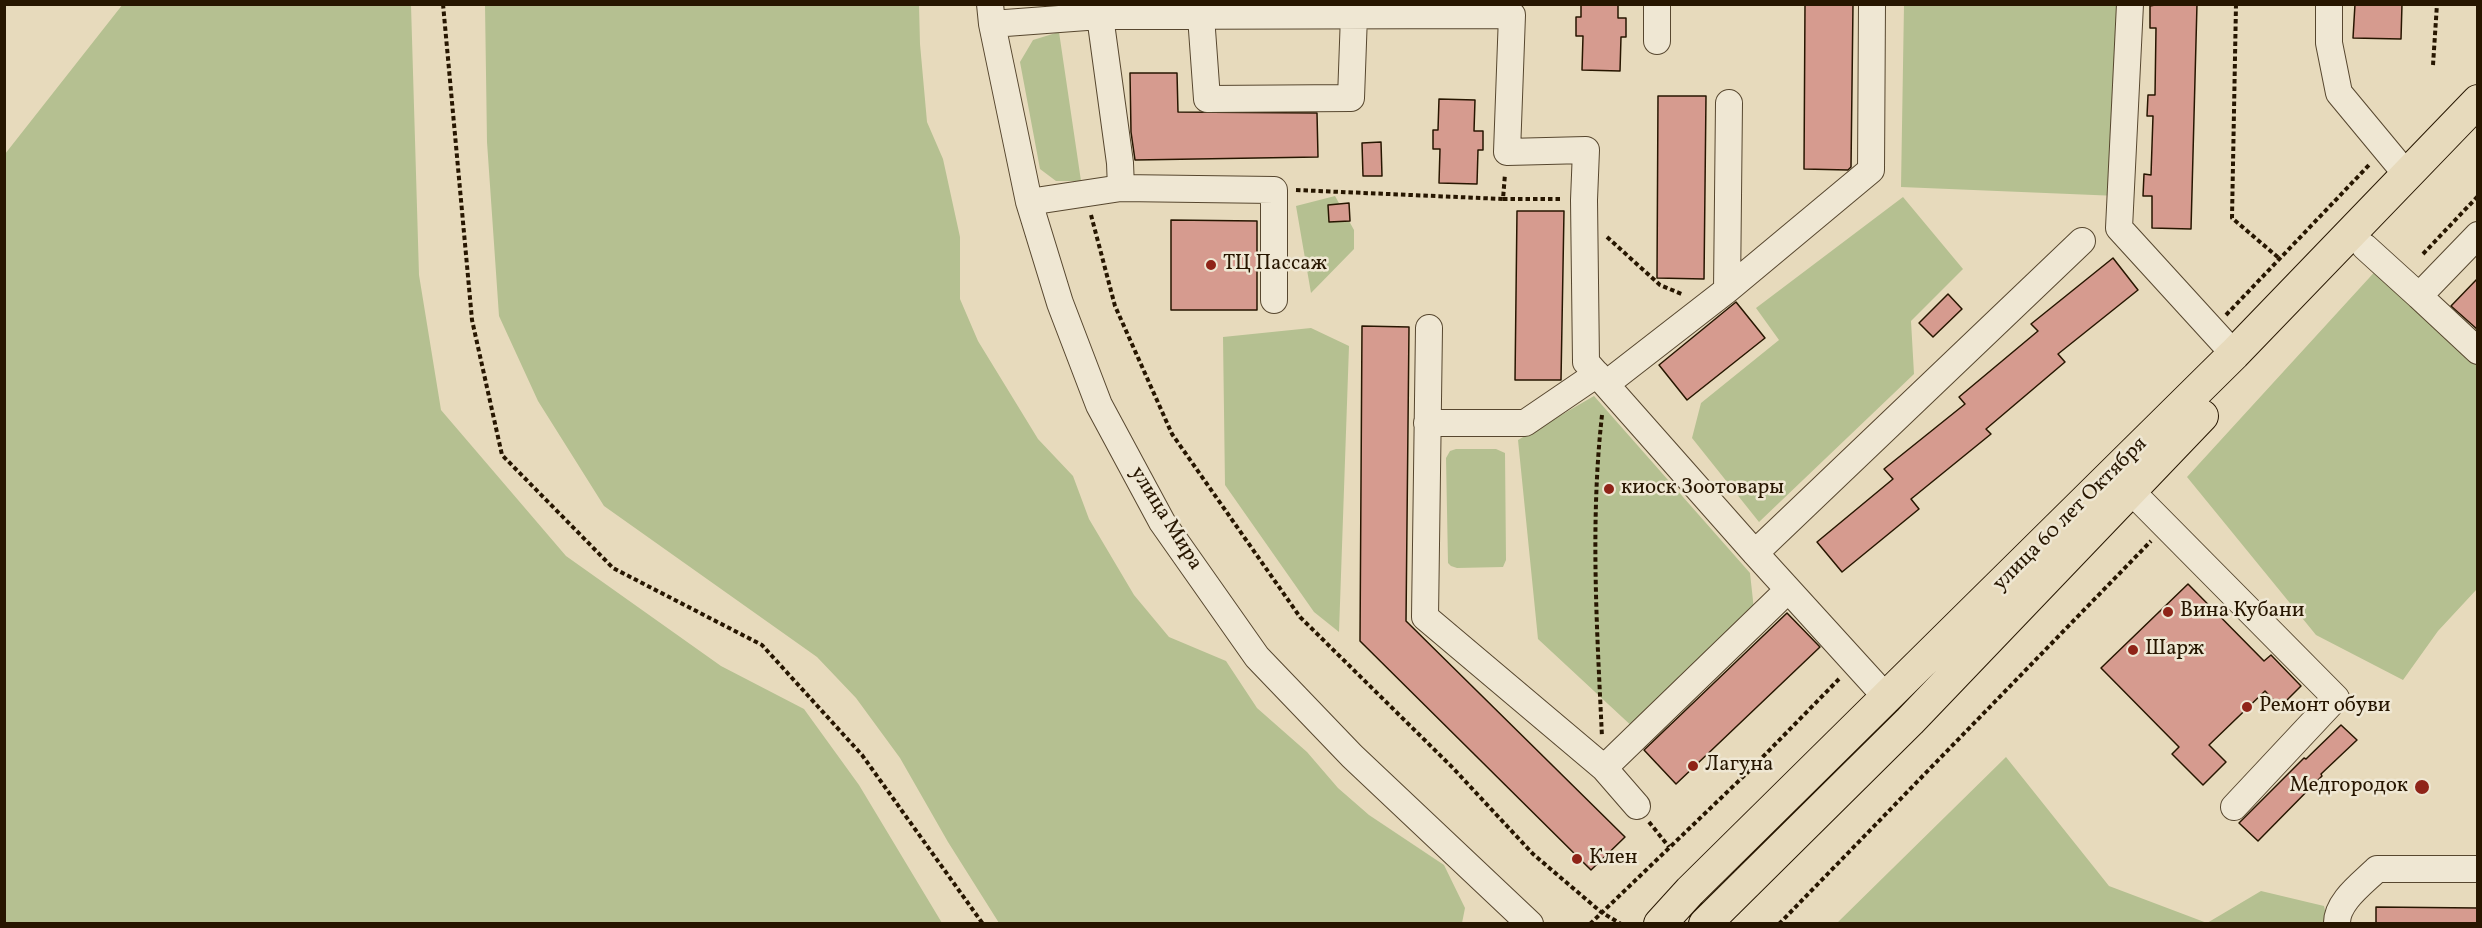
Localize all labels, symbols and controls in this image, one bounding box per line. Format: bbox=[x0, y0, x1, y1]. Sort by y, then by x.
place label: ТЦ Пассаж bbox=[1223, 252, 1327, 278]
marker: ТЦ Пассаж bbox=[1204, 258, 1218, 272]
street label: улица 60 лет Октября bbox=[1989, 433, 2153, 597]
street label: улица Мира bbox=[1123, 463, 1207, 575]
place label: киоск Зоотовары bbox=[1621, 476, 1784, 502]
marker: киоск Зоотовары bbox=[1602, 482, 1616, 496]
place label: Вина Кубани bbox=[2180, 599, 2305, 625]
marker: Вина Кубани bbox=[2161, 605, 2175, 619]
place label: Шарж bbox=[2145, 637, 2204, 663]
marker: Шарж bbox=[2126, 643, 2140, 657]
place label: Ремонт обуви bbox=[2259, 694, 2391, 720]
marker: Ремонт обуви bbox=[2240, 700, 2254, 714]
place label: Лагуна bbox=[1705, 753, 1773, 779]
marker: Лагуна bbox=[1686, 759, 1700, 773]
place label: Медгородок bbox=[2289, 774, 2408, 800]
marker: Медгородок bbox=[2413, 778, 2431, 796]
place label: Клен bbox=[1589, 846, 1637, 872]
marker: Клен bbox=[1570, 852, 1584, 866]

